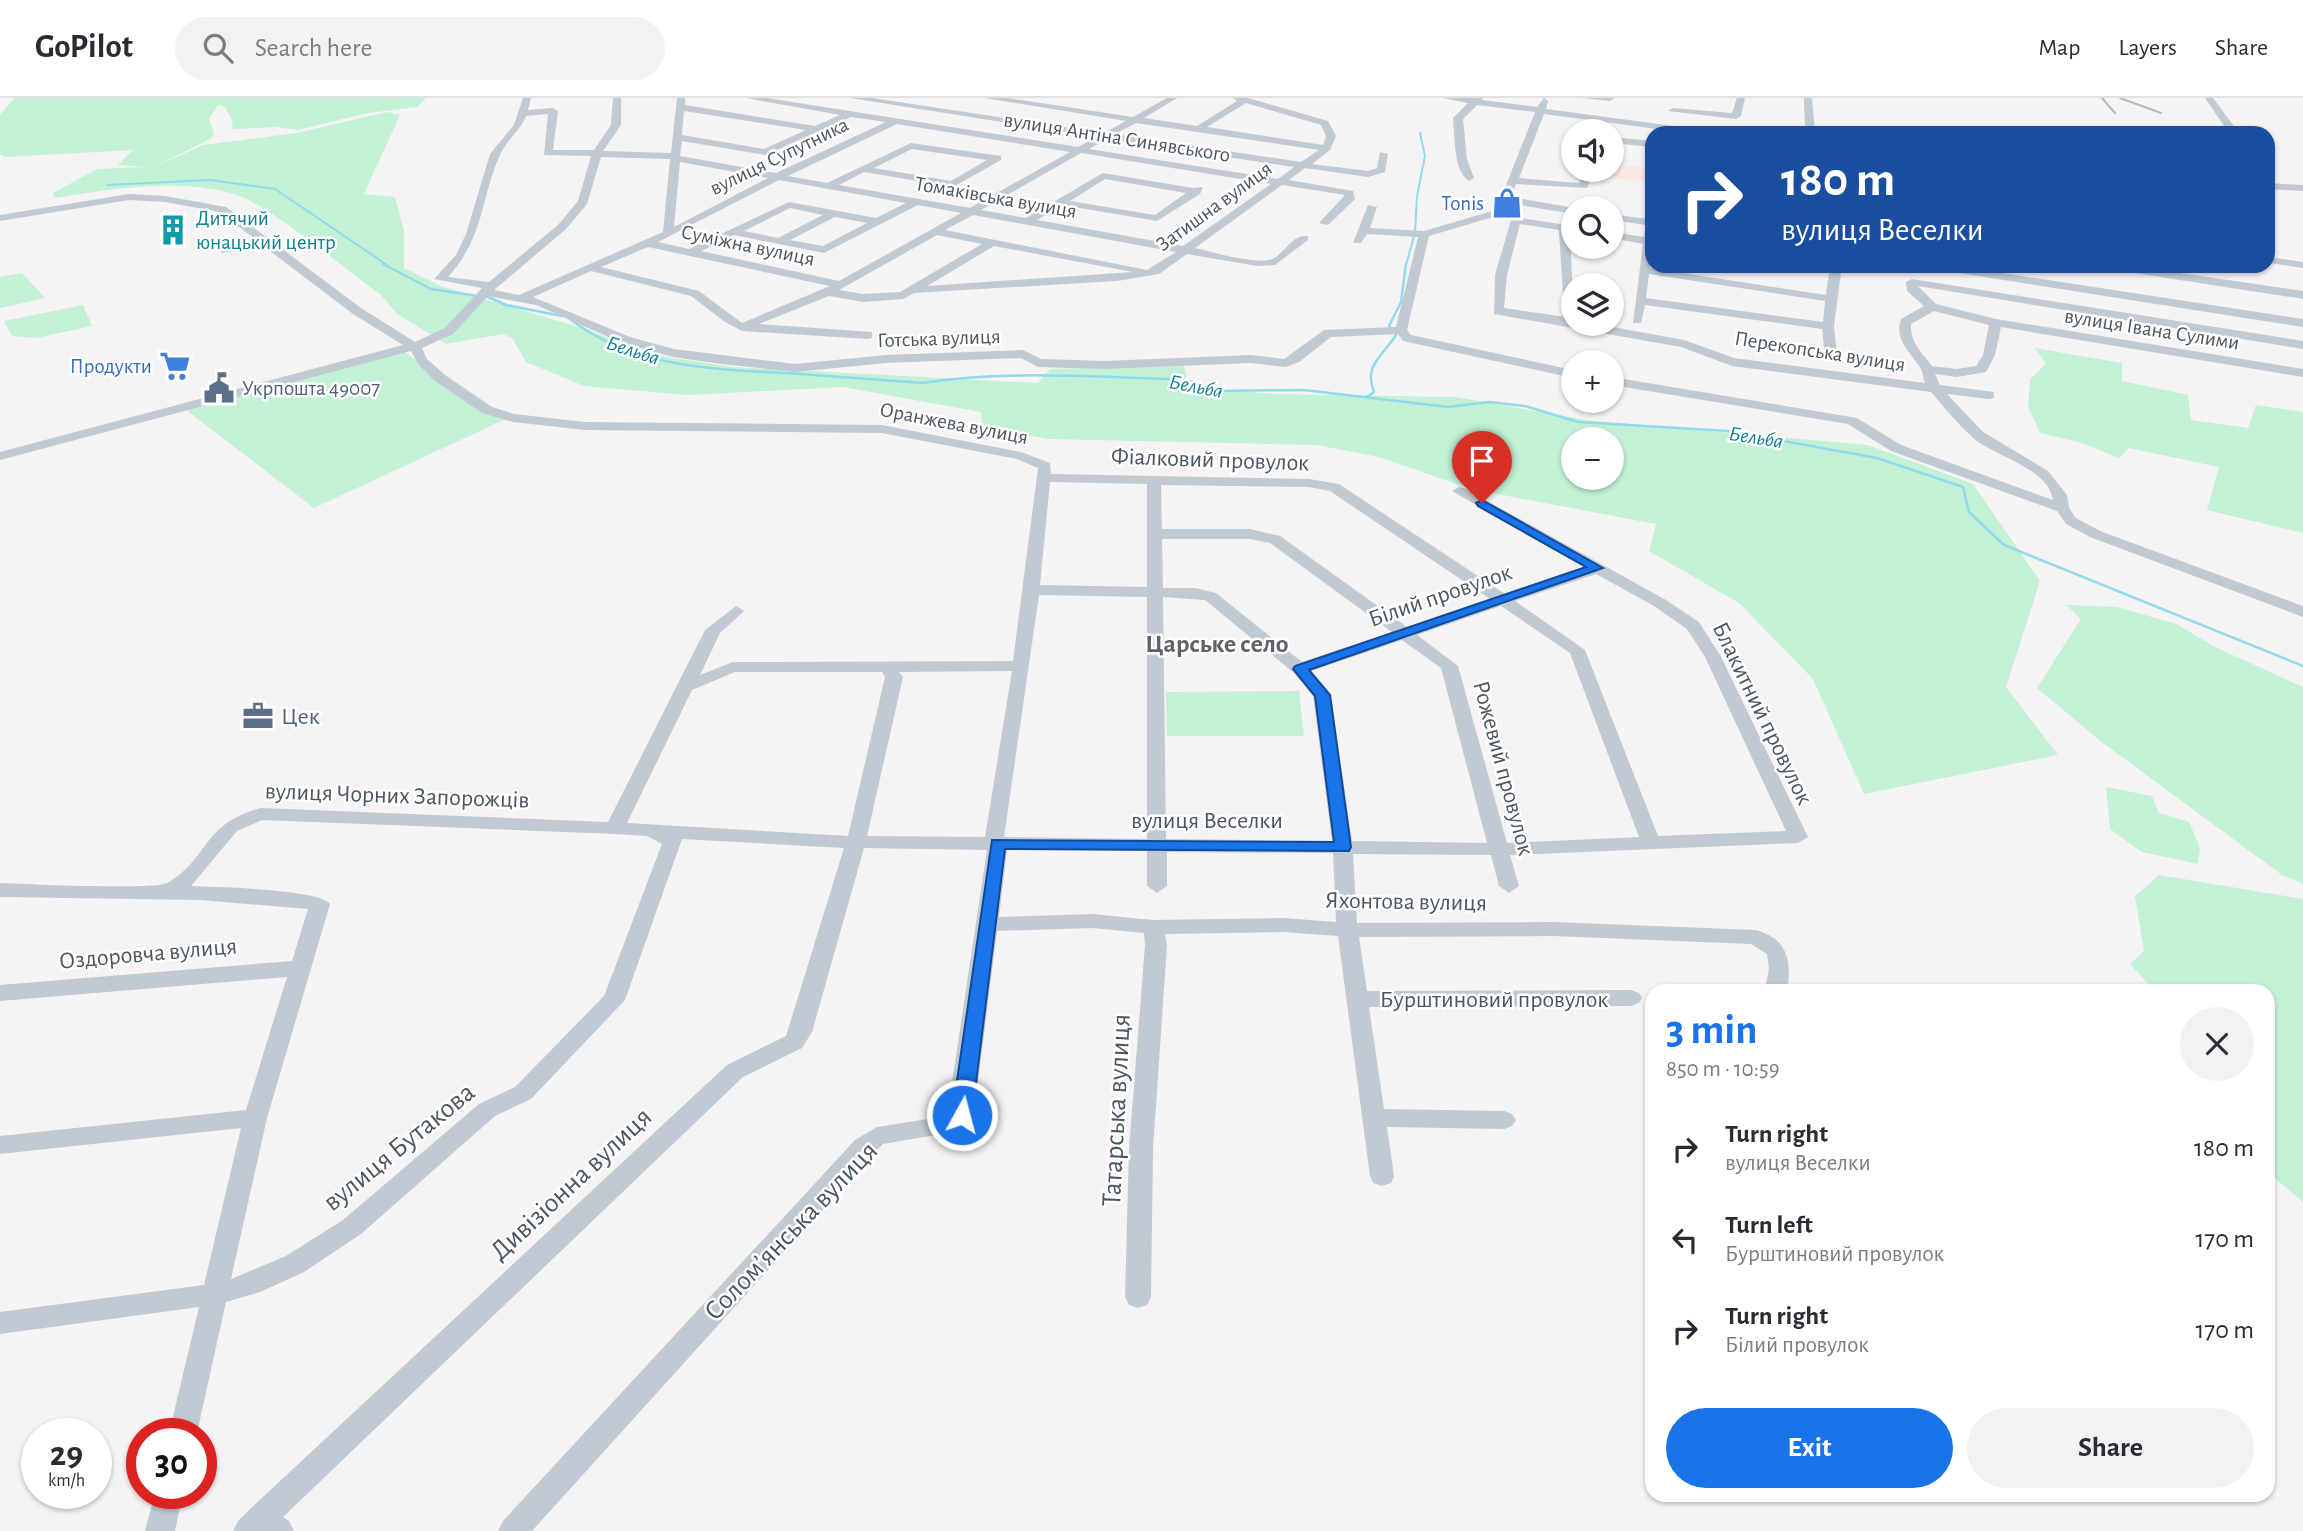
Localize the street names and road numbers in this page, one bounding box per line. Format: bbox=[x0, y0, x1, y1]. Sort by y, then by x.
street label: вулиця Антіна Синявського bbox=[1002, 109, 1232, 166]
street label: вулиця Супутника bbox=[706, 114, 852, 199]
street label: Затишна вулиця bbox=[1153, 158, 1276, 255]
street label: Томаківська вулиця bbox=[913, 173, 1079, 222]
street label: Суміжна вулиця bbox=[679, 221, 817, 270]
street label: вулиця Івана Сулими bbox=[2063, 305, 2241, 354]
street label: Готська вулиця bbox=[877, 326, 1001, 351]
street label: Перекопська вулиця bbox=[1733, 328, 1907, 375]
street label: Оранжева вулиця bbox=[878, 399, 1030, 448]
street label: Фіалковий провулок bbox=[1110, 445, 1309, 475]
street label: Білий провулок bbox=[1366, 560, 1515, 632]
street label: Блакитний провулок bbox=[1708, 618, 1817, 808]
street label: Рожевий провулок bbox=[1468, 678, 1538, 858]
street label: вулиця Чорних Запорожців bbox=[264, 779, 530, 813]
street label: вулиця Веселки bbox=[1131, 809, 1283, 833]
street label: Яхонтова вулиця bbox=[1325, 889, 1487, 915]
street label: Оздоровча вулиця bbox=[58, 934, 238, 974]
street label: Бурштиновий провулок bbox=[1380, 988, 1608, 1012]
street label: Татарська вулиця bbox=[1098, 1013, 1136, 1207]
street label: вулиця Бутакова bbox=[318, 1078, 481, 1217]
street label: Дивізіонна вулиця bbox=[485, 1103, 658, 1266]
street label: Соломʼянська вулиця bbox=[699, 1137, 884, 1326]

